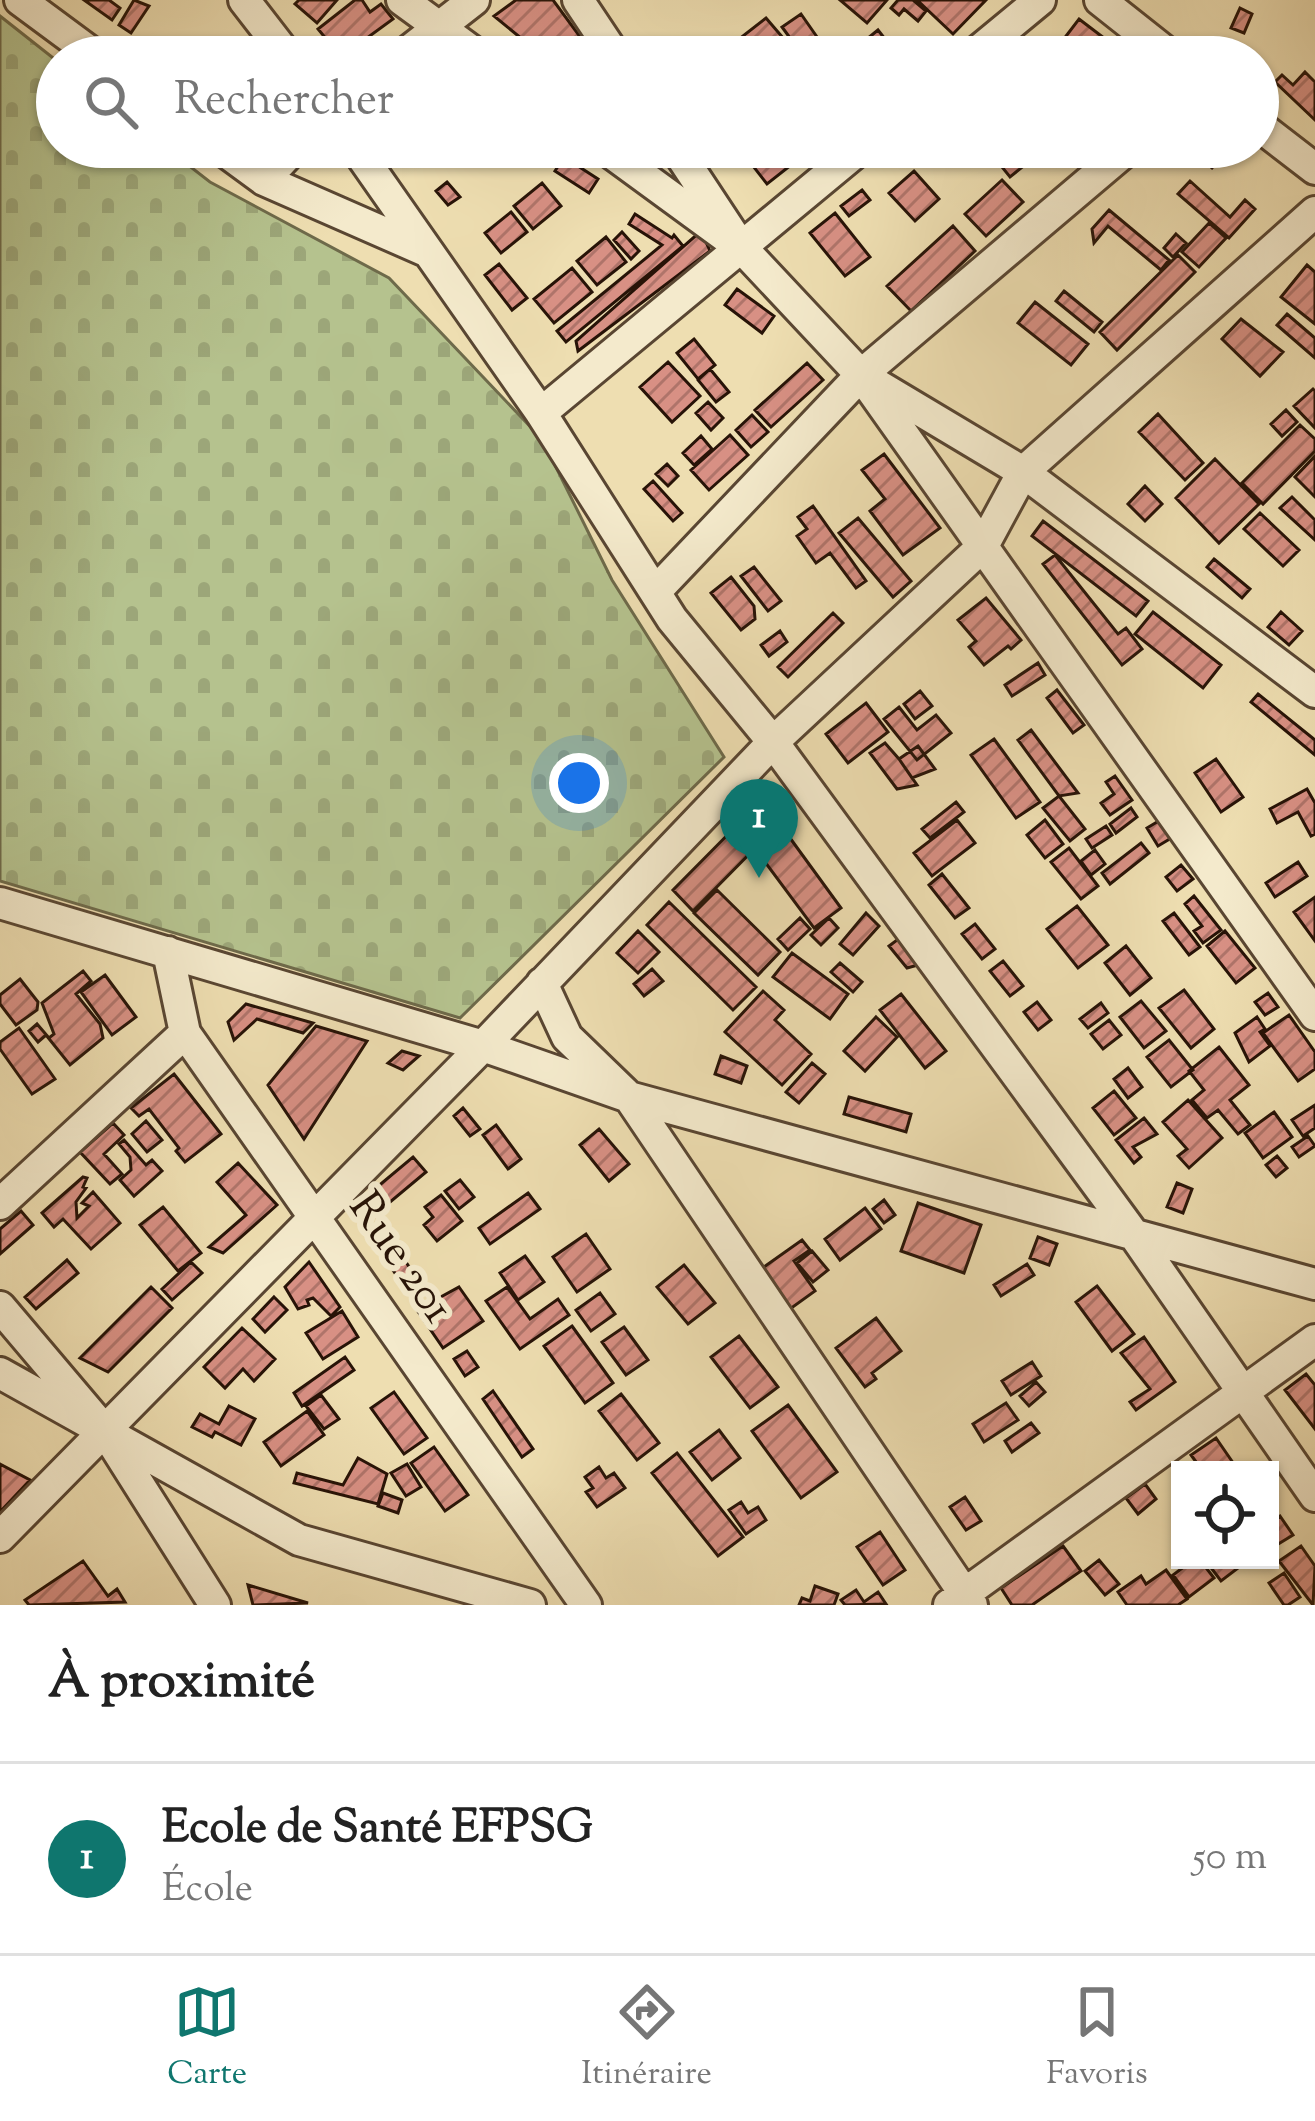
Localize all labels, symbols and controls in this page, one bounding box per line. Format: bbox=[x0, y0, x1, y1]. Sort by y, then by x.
search box bbox=[36, 36, 1279, 168]
icon: search bbox=[78, 69, 144, 135]
text: Rechercher bbox=[174, 70, 394, 135]
your location bbox=[549, 753, 609, 813]
pin: 1 bbox=[720, 779, 798, 878]
street label: Rue 201 bbox=[330, 1180, 468, 1338]
map controls bbox=[1171, 1461, 1279, 1569]
button: locate bbox=[1171, 1461, 1279, 1569]
text: À proximité bbox=[48, 1647, 315, 1720]
text: Ecole de Santé EFPSG bbox=[162, 1798, 593, 1863]
text: 1 bbox=[80, 1831, 94, 1887]
text: 50 m bbox=[1192, 1831, 1267, 1887]
text: École bbox=[162, 1863, 253, 1919]
tab: Carte bbox=[167, 1979, 247, 2099]
tab: Itinéraire bbox=[581, 1979, 712, 2099]
tab: Favoris bbox=[1046, 1979, 1148, 2099]

